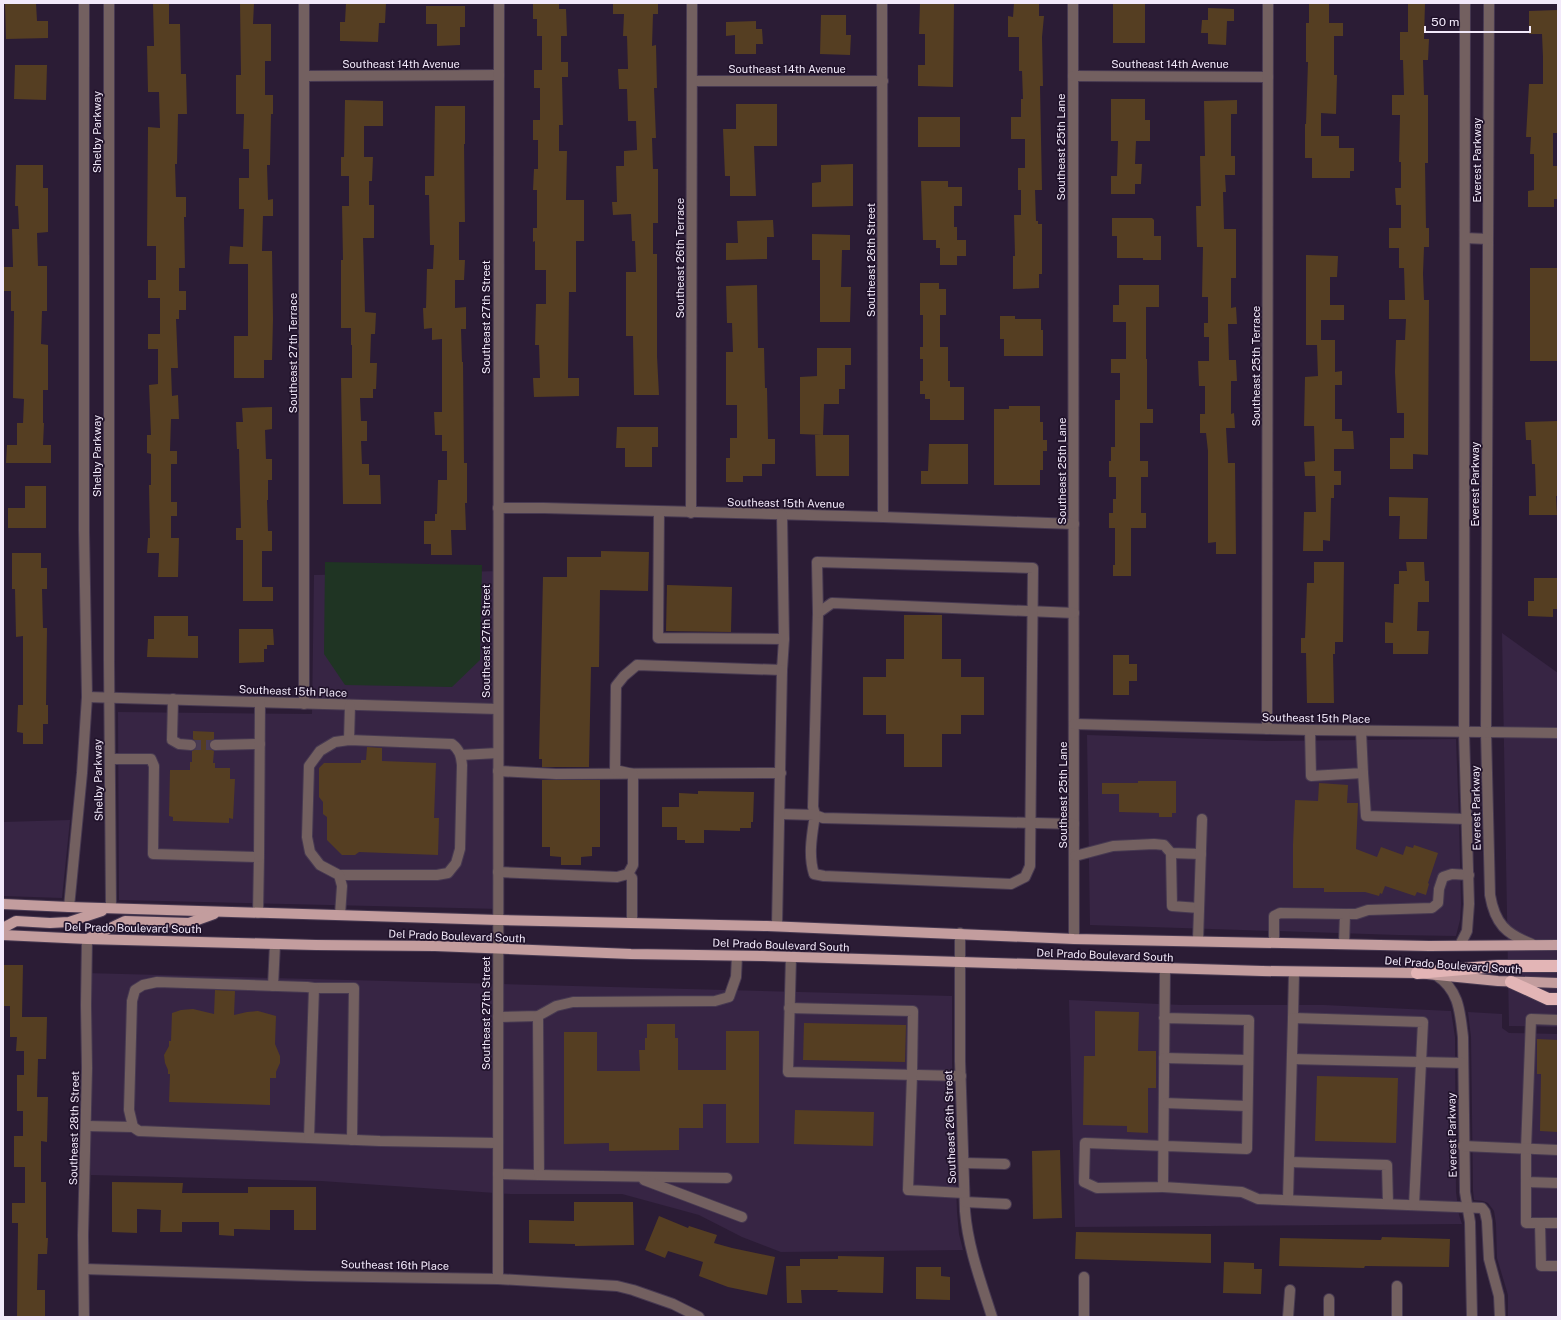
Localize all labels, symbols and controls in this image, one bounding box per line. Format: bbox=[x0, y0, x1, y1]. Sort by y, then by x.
scale bar bbox=[1425, 8, 1530, 34]
text: 50 m bbox=[1431, 15, 1459, 29]
street label: Southeast 14th Avenue bbox=[342, 58, 460, 70]
street label: Southeast 14th Avenue bbox=[1111, 58, 1229, 70]
street label: Southeast 14th Avenue bbox=[728, 63, 846, 75]
street label: Shelby Parkway bbox=[91, 91, 103, 173]
street label: Southeast 25th Lane bbox=[1055, 94, 1067, 200]
street label: Everest Parkway bbox=[1471, 117, 1483, 202]
street label: Southeast 26th Terrace bbox=[674, 198, 686, 318]
street label: Southeast 26th Street bbox=[865, 203, 877, 317]
street label: Southeast 27th Street bbox=[480, 260, 492, 374]
street label: Southeast 27th Terrace bbox=[287, 293, 299, 413]
street label: Southeast 25th Terrace bbox=[1250, 306, 1262, 426]
street label: Shelby Parkway bbox=[91, 415, 103, 497]
street label: Southeast 25th Lane bbox=[1056, 418, 1068, 524]
street label: Everest Parkway bbox=[1469, 441, 1481, 526]
street label: Southeast 15th Avenue bbox=[727, 496, 845, 510]
street label: Southeast 27th Street bbox=[480, 584, 492, 698]
street label: Southeast 15th Place bbox=[239, 683, 347, 699]
street label: Southeast 15th Place bbox=[1262, 711, 1370, 725]
street label: Shelby Parkway bbox=[91, 739, 105, 821]
street label: Southeast 25th Lane bbox=[1057, 742, 1069, 848]
street label: Everest Parkway bbox=[1469, 765, 1483, 851]
street label: Del Prado Boulevard South bbox=[64, 921, 202, 935]
street label: Del Prado Boulevard South bbox=[388, 928, 526, 944]
street label: Del Prado Boulevard South bbox=[712, 937, 850, 953]
street label: Del Prado Boulevard South bbox=[1036, 947, 1174, 963]
street label: Del Prado Boulevard South bbox=[1384, 954, 1522, 976]
street label: Southeast 27th Street bbox=[480, 956, 492, 1070]
street label: Southeast 26th Street bbox=[942, 1070, 958, 1184]
street label: Southeast 28th Street bbox=[67, 1071, 81, 1185]
street label: Everest Parkway bbox=[1445, 1092, 1459, 1178]
street label: Southeast 16th Place bbox=[341, 1258, 449, 1272]

